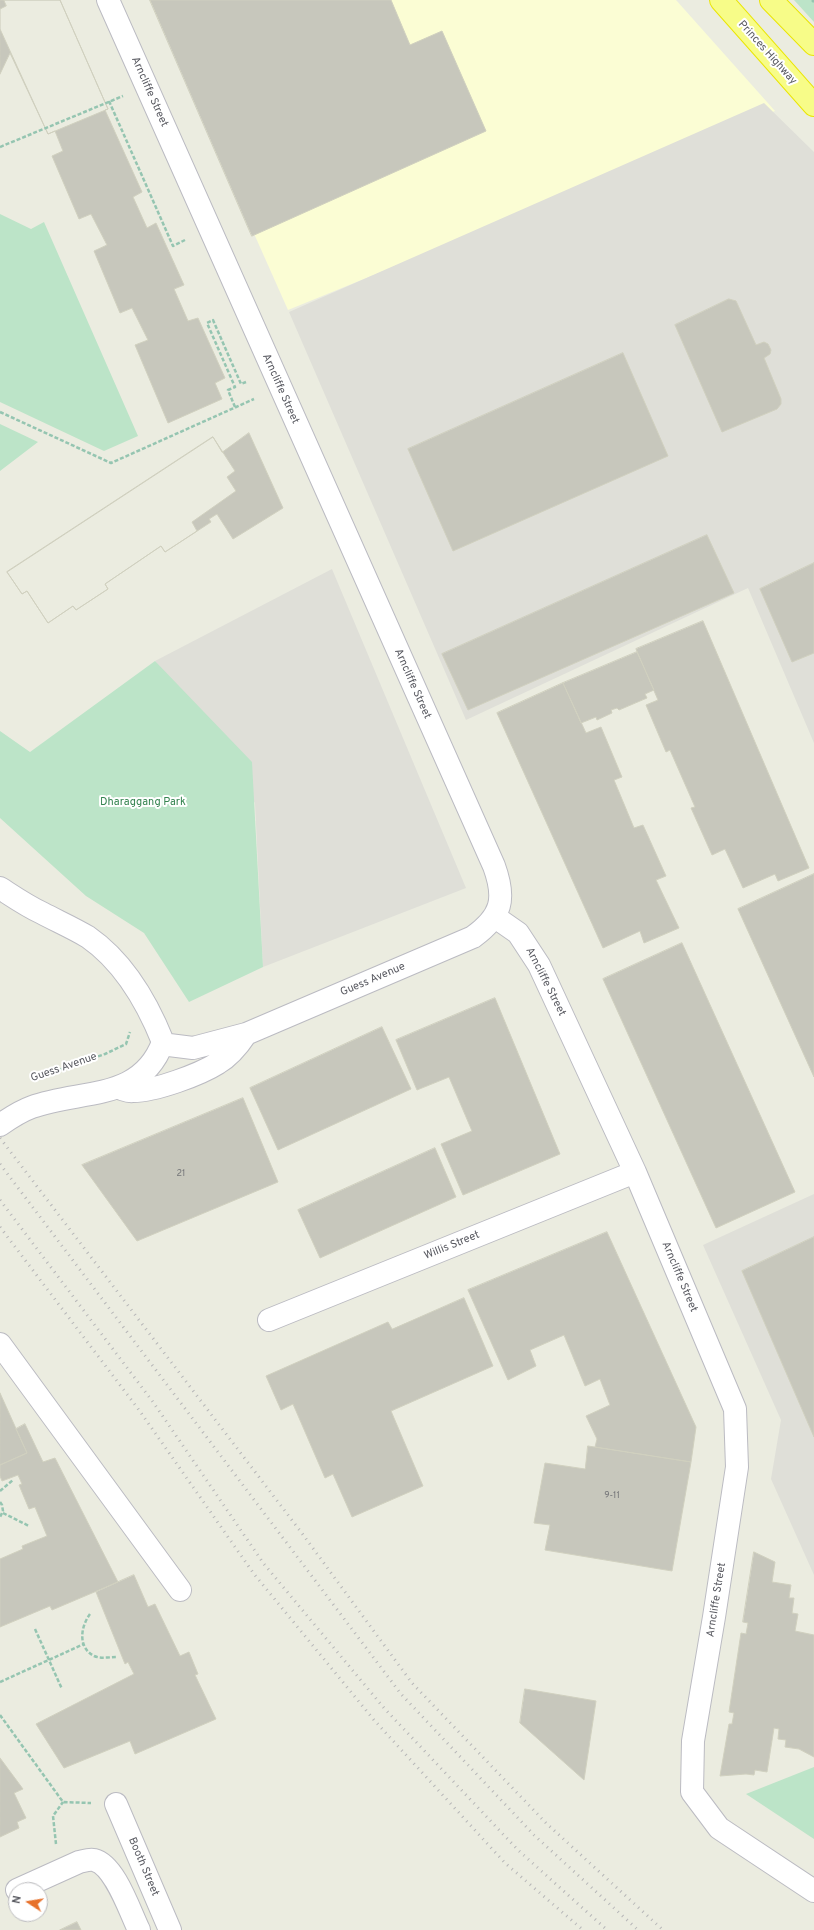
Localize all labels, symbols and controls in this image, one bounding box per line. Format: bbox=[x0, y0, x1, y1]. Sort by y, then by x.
street label: Princes Highway bbox=[735, 18, 799, 88]
street label: Arncliffe Street bbox=[128, 55, 170, 129]
street label: Arncliffe Street bbox=[259, 352, 301, 426]
street label: Arncliffe Street bbox=[391, 647, 433, 721]
park label: Dharaggang Park bbox=[100, 796, 186, 810]
street label: Arncliffe Street bbox=[522, 945, 568, 1019]
street label: Guess Avenue bbox=[339, 960, 407, 1000]
street label: Guess Avenue bbox=[29, 1050, 99, 1086]
house number: 21 bbox=[177, 1169, 185, 1179]
street label: Willis Street bbox=[422, 1229, 482, 1263]
street label: Arncliffe Street bbox=[658, 1240, 700, 1314]
house number: 9-11 bbox=[604, 1491, 620, 1501]
street label: Arncliffe Street bbox=[705, 1562, 729, 1638]
street label: Booth Street bbox=[125, 1836, 161, 1898]
north arrow bbox=[8, 1882, 48, 1922]
text: N bbox=[10, 1894, 25, 1905]

